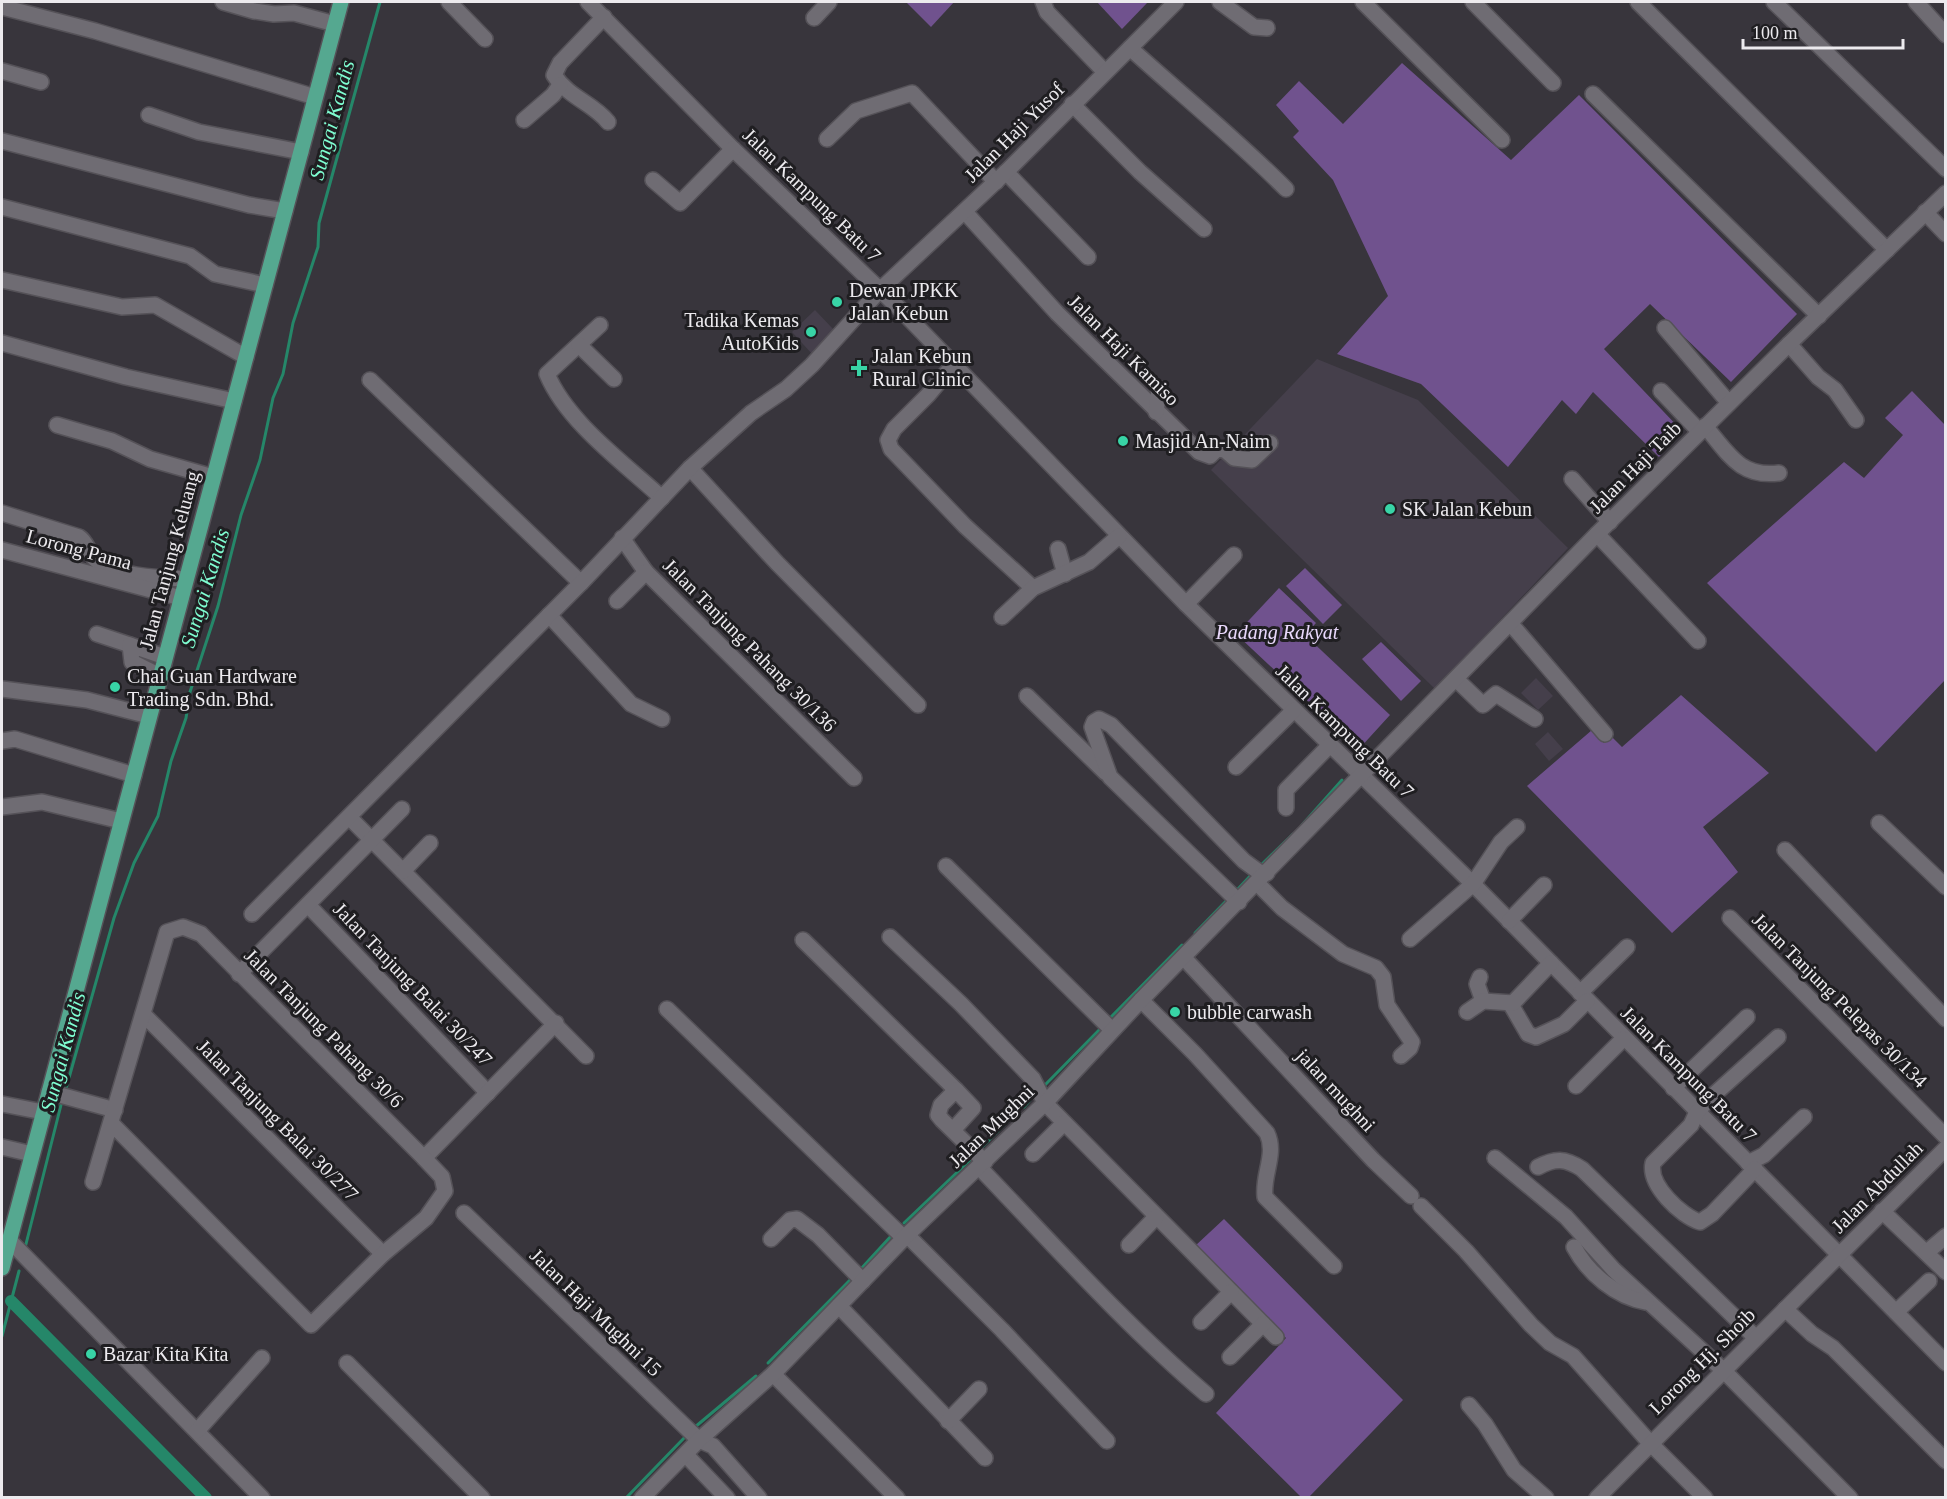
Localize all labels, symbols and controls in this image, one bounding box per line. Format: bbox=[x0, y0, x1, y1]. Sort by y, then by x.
scale bar bbox=[1743, 12, 1904, 50]
text: 100 m bbox=[1752, 23, 1798, 43]
water label: Sungai Kandis bbox=[304, 57, 360, 183]
street label: Jalan Haji Yusof bbox=[960, 78, 1069, 187]
street label: Jalan Kampung Batu 7 bbox=[738, 124, 885, 267]
place label: Dewan JPKK Jalan Kebun bbox=[849, 279, 959, 324]
street label: Jalan Haji Kamiso bbox=[1063, 290, 1184, 411]
marker: Dewan JPKK Jalan Kebun bbox=[830, 295, 844, 309]
place label: Tadika Kemas AutoKids bbox=[684, 309, 799, 354]
marker: Tadika Kemas AutoKids bbox=[804, 325, 818, 339]
place label: Jalan Kebun Rural Clinic bbox=[872, 345, 971, 390]
marker: Jalan Kebun Rural Clinic bbox=[850, 359, 868, 377]
street label: Jalan Haji Taib bbox=[1585, 417, 1686, 518]
place label: Masjid An-Naim bbox=[1135, 430, 1270, 453]
marker: Masjid An-Naim bbox=[1116, 434, 1130, 448]
street label: Jalan Tanjung Keluang bbox=[135, 468, 204, 652]
place label: SK Jalan Kebun bbox=[1402, 498, 1532, 520]
marker: SK Jalan Kebun bbox=[1383, 502, 1397, 516]
street label: Lorong Pama bbox=[24, 524, 134, 575]
water label: Sungai Kandis bbox=[176, 526, 234, 650]
street label: Jalan Tanjung Pahang 30/136 bbox=[658, 554, 841, 737]
park label: Padang Rakyat bbox=[1215, 621, 1339, 644]
street label: Jalan Kampung Batu 7 bbox=[1271, 660, 1418, 803]
place label: Chai Guan Hardware Trading Sdn. Bhd. bbox=[127, 665, 297, 711]
marker: Chai Guan Hardware Trading Sdn. Bhd. bbox=[108, 680, 122, 694]
street label: Jalan Tanjung Balai 30/247 bbox=[328, 898, 497, 1071]
street label: Jalan Tanjung Pelepas 30/134 bbox=[1747, 908, 1932, 1093]
street label: Jalan Tanjung Pahang 30/6 bbox=[239, 944, 408, 1113]
water label: Sungai Kandis bbox=[35, 989, 91, 1115]
place label: bubble carwash bbox=[1187, 1001, 1312, 1023]
street label: Jalan Kampung Batu 7 bbox=[1616, 1002, 1761, 1147]
marker: bubble carwash bbox=[1168, 1005, 1182, 1019]
street label: Jalan Tanjung Balai 30/277 bbox=[192, 1035, 363, 1206]
street label: jalan mughni bbox=[1291, 1043, 1380, 1137]
street label: Jalan Mughni bbox=[944, 1080, 1039, 1173]
street label: Jalan Abdullah bbox=[1827, 1137, 1927, 1237]
street label: Jalan Haji Mughni 15 bbox=[525, 1244, 666, 1381]
street label: Lorong Hj. Shoib bbox=[1645, 1304, 1760, 1419]
place label: Bazar Kita Kita bbox=[103, 1343, 229, 1365]
marker: Bazar Kita Kita bbox=[84, 1347, 98, 1361]

